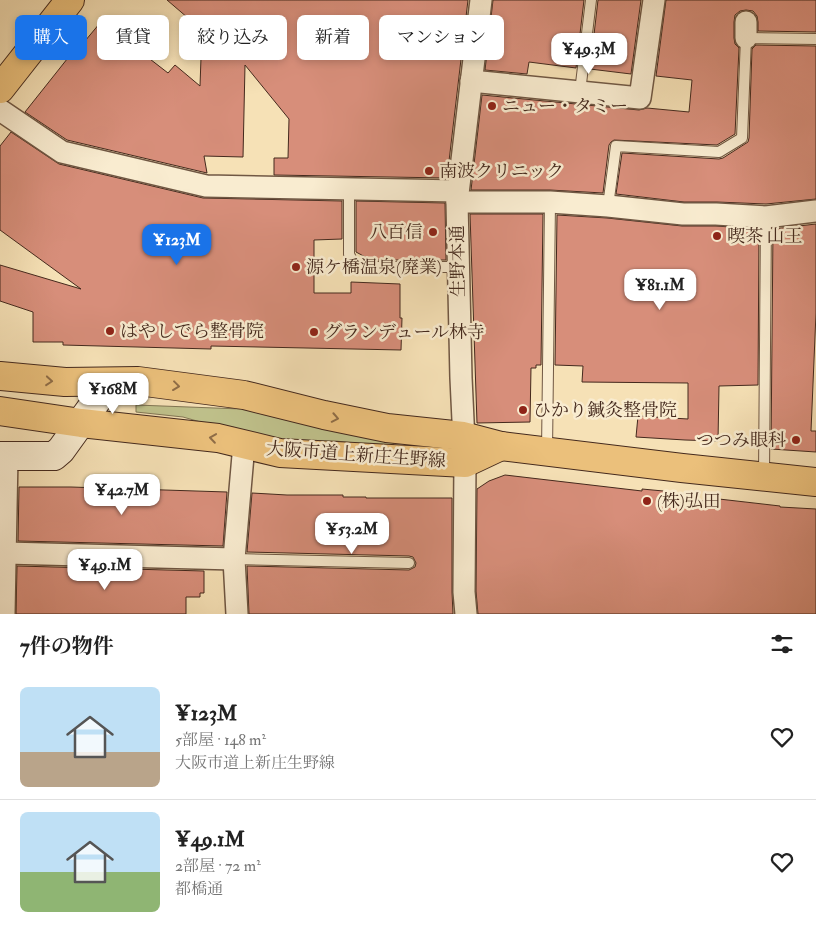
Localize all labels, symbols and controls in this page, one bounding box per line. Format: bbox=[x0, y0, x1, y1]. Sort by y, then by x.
chip: 購入 bbox=[15, 15, 87, 60]
chip: 賃貸 bbox=[97, 15, 169, 60]
chip: 絞り込み bbox=[179, 15, 287, 60]
chip: 新着 bbox=[297, 15, 369, 60]
chip: マンション bbox=[379, 15, 504, 60]
pin: ¥49.3M bbox=[548, 32, 630, 75]
text: ¥49.3M bbox=[562, 39, 616, 59]
place label: ニュー・タミー bbox=[502, 95, 628, 118]
marker: ニュー・タミー bbox=[486, 100, 498, 112]
place label: 南波クリニック bbox=[439, 160, 564, 183]
marker: 南波クリニック bbox=[423, 165, 435, 177]
place label: 八百信 bbox=[369, 221, 423, 244]
pin: ¥123M bbox=[142, 224, 212, 266]
street label: 生野本通 bbox=[446, 225, 470, 297]
place label: 喫茶 山王 bbox=[727, 225, 803, 248]
marker: 八百信 bbox=[427, 226, 439, 238]
text: ¥123M bbox=[153, 230, 201, 250]
marker: 喫茶 山王 bbox=[711, 230, 723, 242]
place label: 源ケ橋温泉(廃業) bbox=[306, 256, 442, 279]
marker: 源ケ橋温泉(廃業) bbox=[290, 261, 302, 273]
pin: ¥81.1M bbox=[619, 268, 701, 311]
text: ¥81.1M bbox=[635, 275, 685, 295]
place label: はやしでら整骨院 bbox=[120, 320, 264, 343]
place label: グランデュール林寺 bbox=[324, 321, 485, 344]
marker: はやしでら整骨院 bbox=[104, 325, 116, 337]
marker: グランデュール林寺 bbox=[308, 326, 320, 338]
pin: ¥168M bbox=[78, 372, 148, 415]
one-way arrow bbox=[45, 375, 53, 386]
text: ¥168M bbox=[89, 379, 137, 399]
one-way arrow bbox=[172, 380, 180, 391]
place label: ひかり鍼灸整骨院 bbox=[533, 399, 677, 422]
marker: ひかり鍼灸整骨院 bbox=[517, 404, 529, 416]
one-way arrow bbox=[331, 412, 339, 422]
place label: つつみ眼科 bbox=[696, 429, 786, 452]
one-way arrow bbox=[209, 433, 217, 444]
marker: つつみ眼科 bbox=[790, 434, 802, 446]
street label: 大阪市道上新庄生野線 bbox=[265, 437, 447, 473]
pin: ¥42.7M bbox=[81, 474, 163, 516]
text: ¥42.7M bbox=[95, 480, 149, 500]
place label: (株)弘田 bbox=[657, 490, 721, 513]
marker: (株)弘田 bbox=[641, 495, 653, 507]
pin: ¥53.2M bbox=[311, 512, 393, 555]
text: ¥53.2M bbox=[326, 519, 378, 539]
pin: ¥49.1M bbox=[64, 548, 146, 591]
text: ¥49.1M bbox=[78, 555, 132, 575]
icon: filters bbox=[768, 630, 796, 658]
text: 7件の物件 bbox=[20, 633, 114, 660]
text: ¥123M bbox=[175, 700, 237, 727]
icon: home bbox=[60, 707, 120, 767]
icon: heart bbox=[768, 723, 796, 751]
text: 5部屋 · 148 m² bbox=[175, 730, 266, 750]
text: 大阪市道上新庄生野線 bbox=[175, 753, 335, 773]
text: ¥49.1M bbox=[175, 826, 245, 853]
icon: home bbox=[60, 832, 120, 892]
icon: heart bbox=[768, 848, 796, 876]
text: 2部屋 · 72 m² bbox=[175, 856, 261, 876]
text: 都橋通 bbox=[175, 879, 223, 899]

